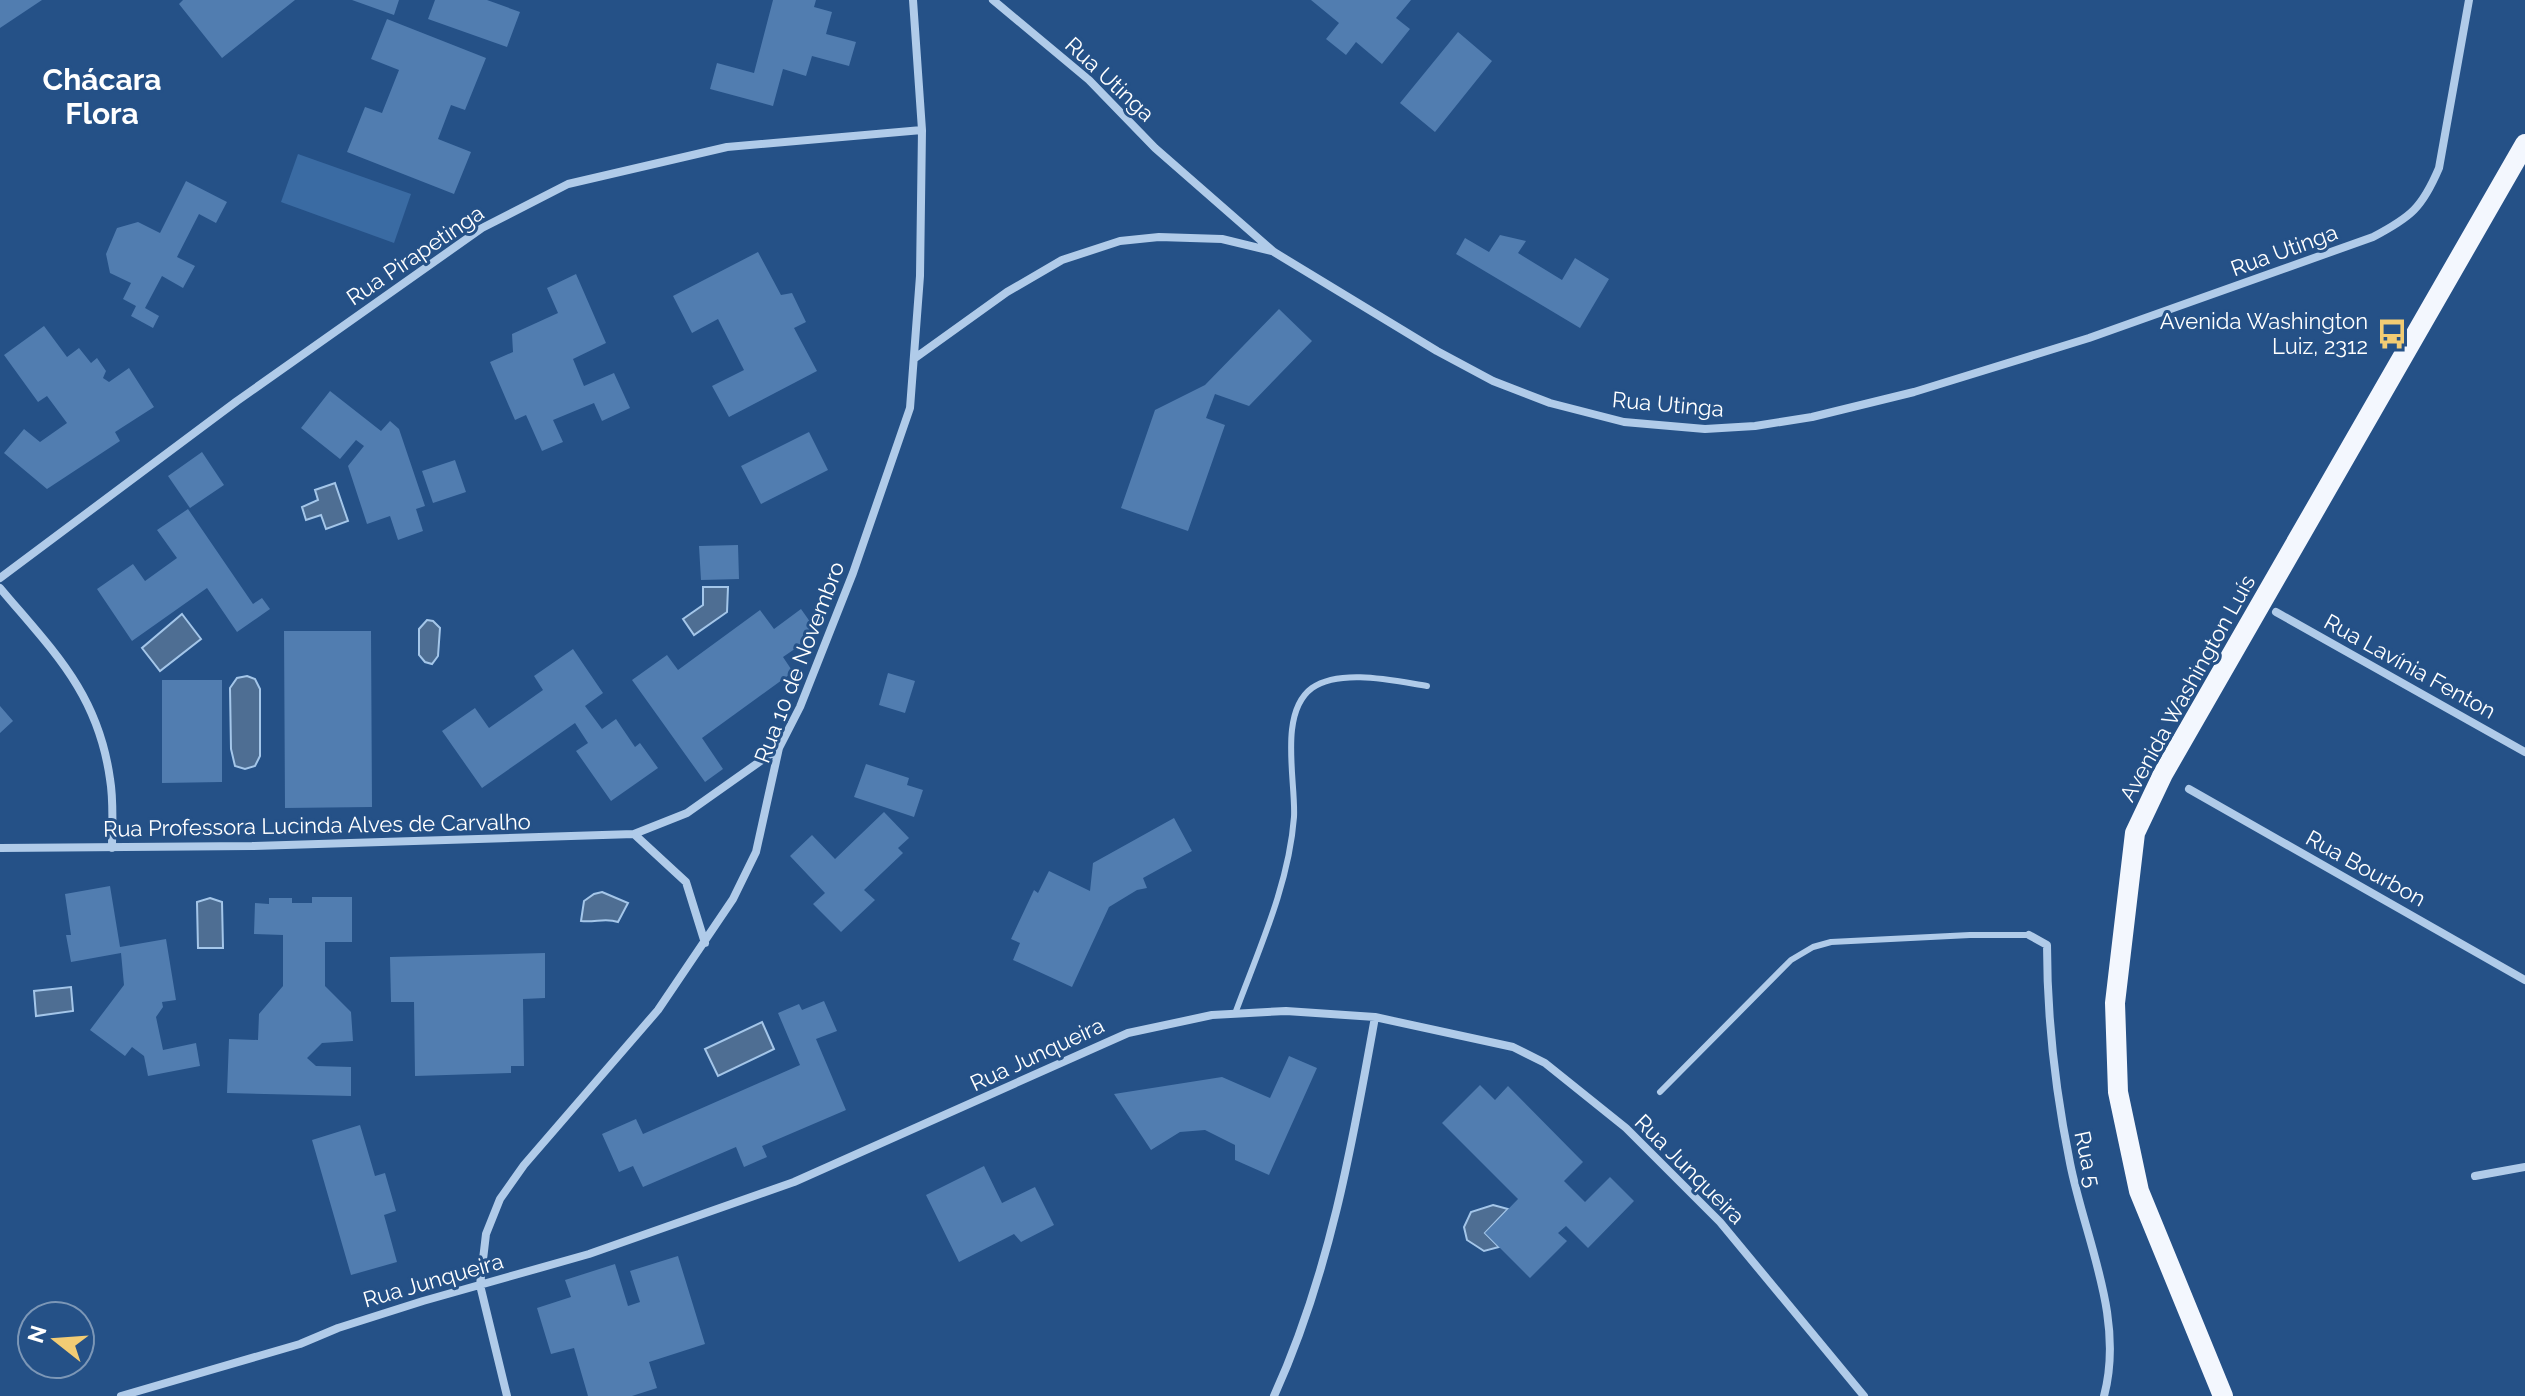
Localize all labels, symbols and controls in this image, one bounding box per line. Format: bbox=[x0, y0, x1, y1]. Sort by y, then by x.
street label: Rua Utinga bbox=[1060, 31, 1160, 127]
district label: Chácara Flora bbox=[43, 62, 161, 131]
street label: Rua Pirapetinga bbox=[341, 199, 489, 311]
street label: Rua Utinga bbox=[2227, 219, 2341, 281]
place label: Avenida Washington Luiz, 2312 bbox=[2160, 308, 2368, 359]
bus stop icon: Avenida Washington Luiz, 2312 bbox=[2375, 317, 2409, 351]
street label: Rua Utinga bbox=[1611, 386, 1725, 422]
street label: Rua 10 de Novembro bbox=[749, 558, 849, 766]
street label: Avenida Washington Luís bbox=[2114, 570, 2260, 806]
street label: Rua Lavínia Fenton bbox=[2320, 608, 2500, 724]
street label: Rua Professora Lucinda Alves de Carvalho bbox=[103, 808, 531, 842]
street label: Rua Bourbon bbox=[2302, 824, 2430, 912]
street label: Rua Junqueira bbox=[966, 1012, 1108, 1096]
street label: Rua Junqueira bbox=[1630, 1109, 1750, 1229]
street label: Rua 5 bbox=[2069, 1128, 2107, 1190]
street label: Rua Junqueira bbox=[360, 1248, 506, 1312]
north arrow bbox=[16, 1300, 96, 1380]
text: N bbox=[22, 1322, 52, 1346]

